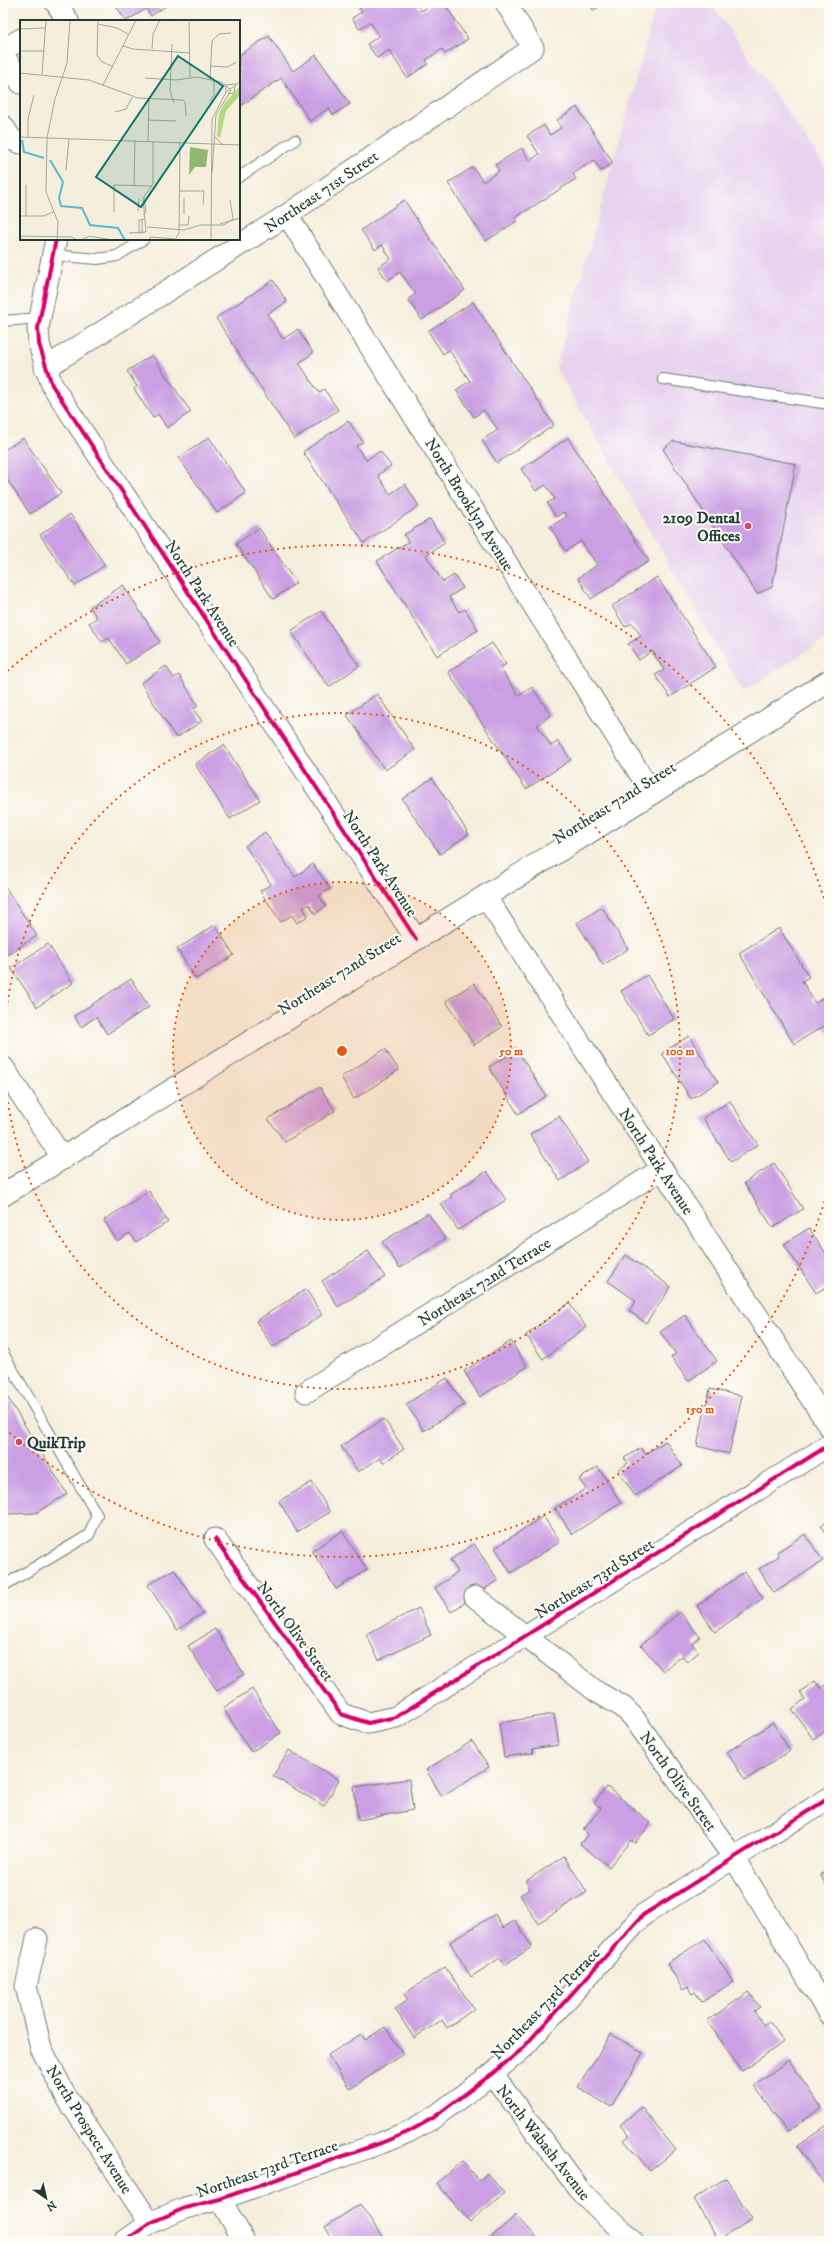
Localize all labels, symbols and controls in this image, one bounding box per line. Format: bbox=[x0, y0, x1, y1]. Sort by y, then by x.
inset map bbox=[20, 20, 240, 240]
street label: Northeast 71st Street bbox=[261, 146, 382, 237]
street label: North Brooklyn Avenue bbox=[420, 434, 518, 575]
place label: 2109 Dental Offices bbox=[663, 508, 741, 546]
marker: 2109 Dental Offices bbox=[743, 521, 753, 531]
street label: North Park Avenue bbox=[160, 537, 244, 651]
street label: Northeast 72nd Street bbox=[549, 757, 680, 849]
street label: North Park Avenue bbox=[338, 807, 422, 921]
street label: Northeast 72nd Street bbox=[274, 928, 405, 1020]
centre of rings bbox=[335, 1044, 349, 1058]
text: 50 m bbox=[498, 1044, 523, 1059]
text: 100 m bbox=[666, 1044, 694, 1059]
street label: North Park Avenue bbox=[614, 1105, 698, 1219]
street label: Northeast 72nd Terrace bbox=[415, 1233, 555, 1331]
text: 150 m bbox=[686, 1402, 714, 1417]
place label: QuikTrip bbox=[27, 1433, 86, 1453]
marker: QuikTrip bbox=[14, 1437, 24, 1447]
street label: Northeast 73rd Street bbox=[531, 1534, 658, 1624]
street label: North Olive Street bbox=[252, 1578, 338, 1685]
street label: North Olive Street bbox=[635, 1728, 721, 1835]
street label: Northeast 73rd Terrace bbox=[487, 1943, 605, 2064]
street label: North Prospect Avenue bbox=[41, 2061, 137, 2198]
street label: North Wabash Avenue bbox=[492, 2081, 595, 2205]
street label: Northeast 73rd Terrace bbox=[194, 2135, 341, 2203]
north arrow bbox=[26, 2178, 66, 2218]
text: N bbox=[43, 2197, 59, 2214]

